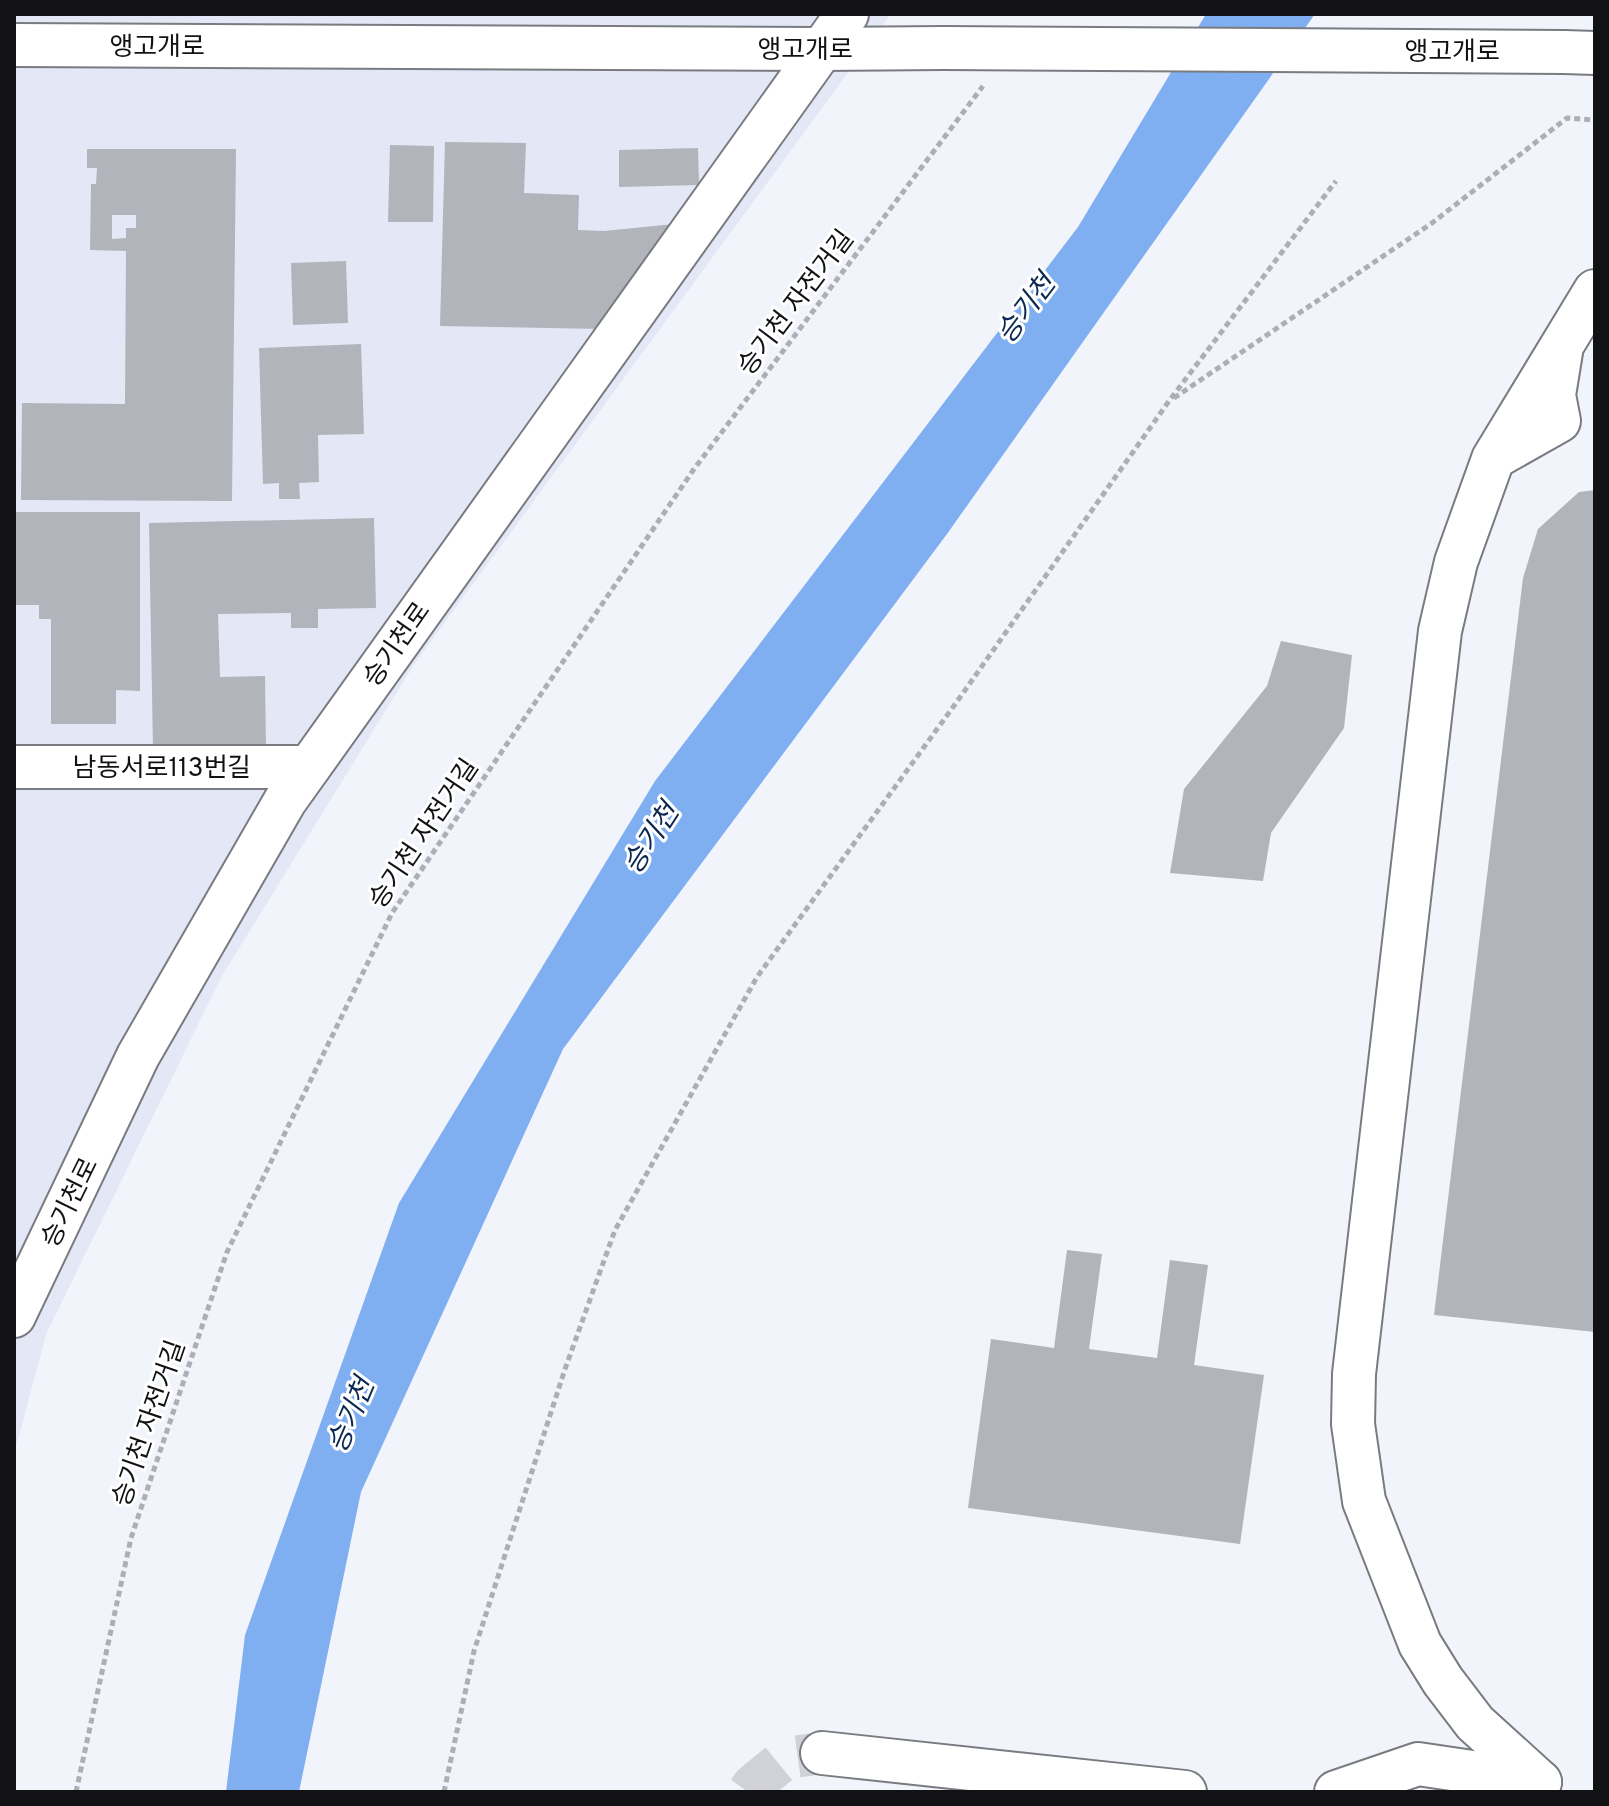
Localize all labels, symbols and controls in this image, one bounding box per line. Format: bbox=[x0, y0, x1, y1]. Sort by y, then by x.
street label: 앵고개로 bbox=[109, 32, 205, 65]
street label: 앵고개로 bbox=[757, 35, 853, 68]
street label: 앵고개로 bbox=[1404, 37, 1500, 70]
street label: 승기천 자전거길 bbox=[732, 224, 862, 383]
water label: 승기천 bbox=[990, 266, 1067, 351]
street label: 승기천로 bbox=[357, 597, 439, 694]
street label: 남동서로113번길 bbox=[73, 753, 251, 786]
street label: 승기천 자전거길 bbox=[363, 753, 487, 916]
water label: 승기천 bbox=[616, 795, 690, 882]
street label: 승기천로 bbox=[35, 1153, 107, 1253]
street label: 승기천 자전거길 bbox=[107, 1336, 194, 1511]
water label: 승기천 bbox=[321, 1371, 386, 1459]

